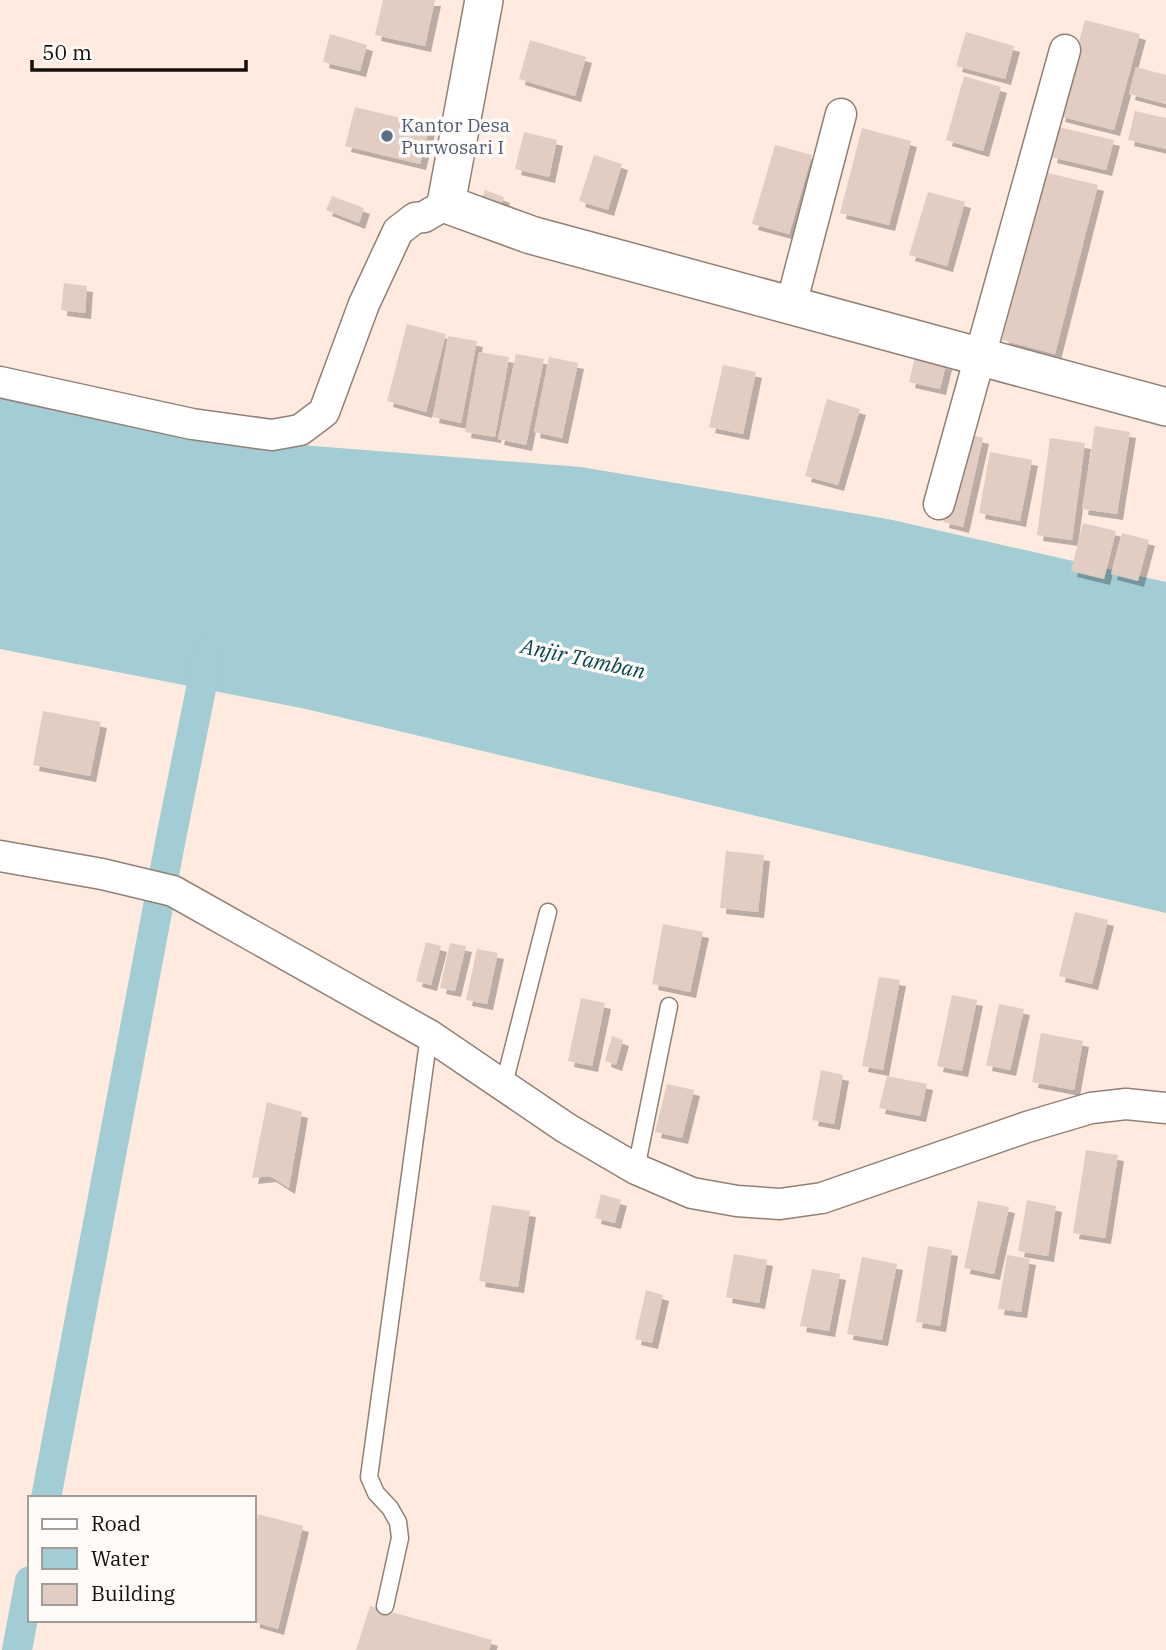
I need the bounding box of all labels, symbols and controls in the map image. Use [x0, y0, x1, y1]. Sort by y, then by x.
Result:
scale bar [32, 28, 245, 72]
text: 50 m [42, 38, 92, 66]
place label: Kantor Desa Purwosari I [401, 113, 510, 159]
marker: Kantor Desa Purwosari I [379, 128, 395, 144]
water label: Anjir Tamban [517, 631, 648, 685]
legend [28, 1496, 256, 1622]
text: Road [91, 1509, 141, 1537]
text: Water [91, 1544, 150, 1572]
text: Building [91, 1579, 176, 1607]

